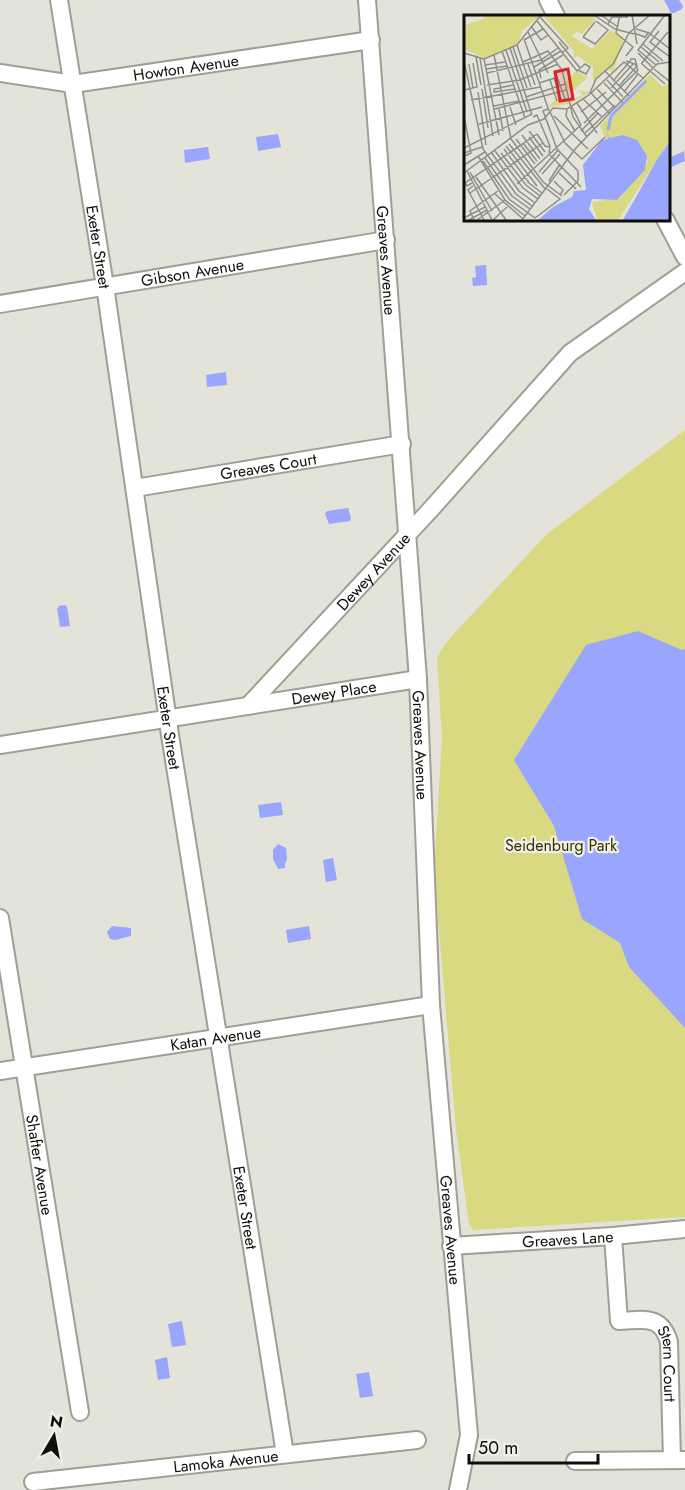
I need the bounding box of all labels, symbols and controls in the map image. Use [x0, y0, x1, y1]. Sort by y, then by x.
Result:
inset map [464, 15, 670, 220]
street label: Howton Avenue [132, 49, 240, 87]
street label: Exeter Street [80, 204, 116, 290]
street label: Greaves Avenue [370, 205, 402, 316]
street label: Gibson Avenue [139, 253, 246, 292]
street label: Greaves Court [218, 447, 318, 486]
street label: Dewey Avenue [331, 527, 416, 616]
street label: Dewey Place [290, 675, 378, 711]
street label: Exeter Street [151, 684, 186, 771]
street label: Greaves Avenue [406, 690, 434, 800]
park label: Seidenburg Park [505, 834, 618, 857]
street label: Katan Avenue [169, 1020, 262, 1057]
street label: Shafter Avenue [20, 1113, 59, 1217]
street label: Exeter Street [227, 1164, 263, 1251]
street label: Greaves Avenue [434, 1174, 467, 1286]
street label: Greaves Lane [521, 1225, 614, 1254]
street label: Stern Court [652, 1321, 682, 1403]
north arrow [24, 1406, 84, 1466]
text: N [48, 1409, 65, 1434]
scale bar [469, 1427, 598, 1465]
text: 50 m [478, 1435, 518, 1461]
street label: Lamoka Avenue [172, 1444, 280, 1479]

